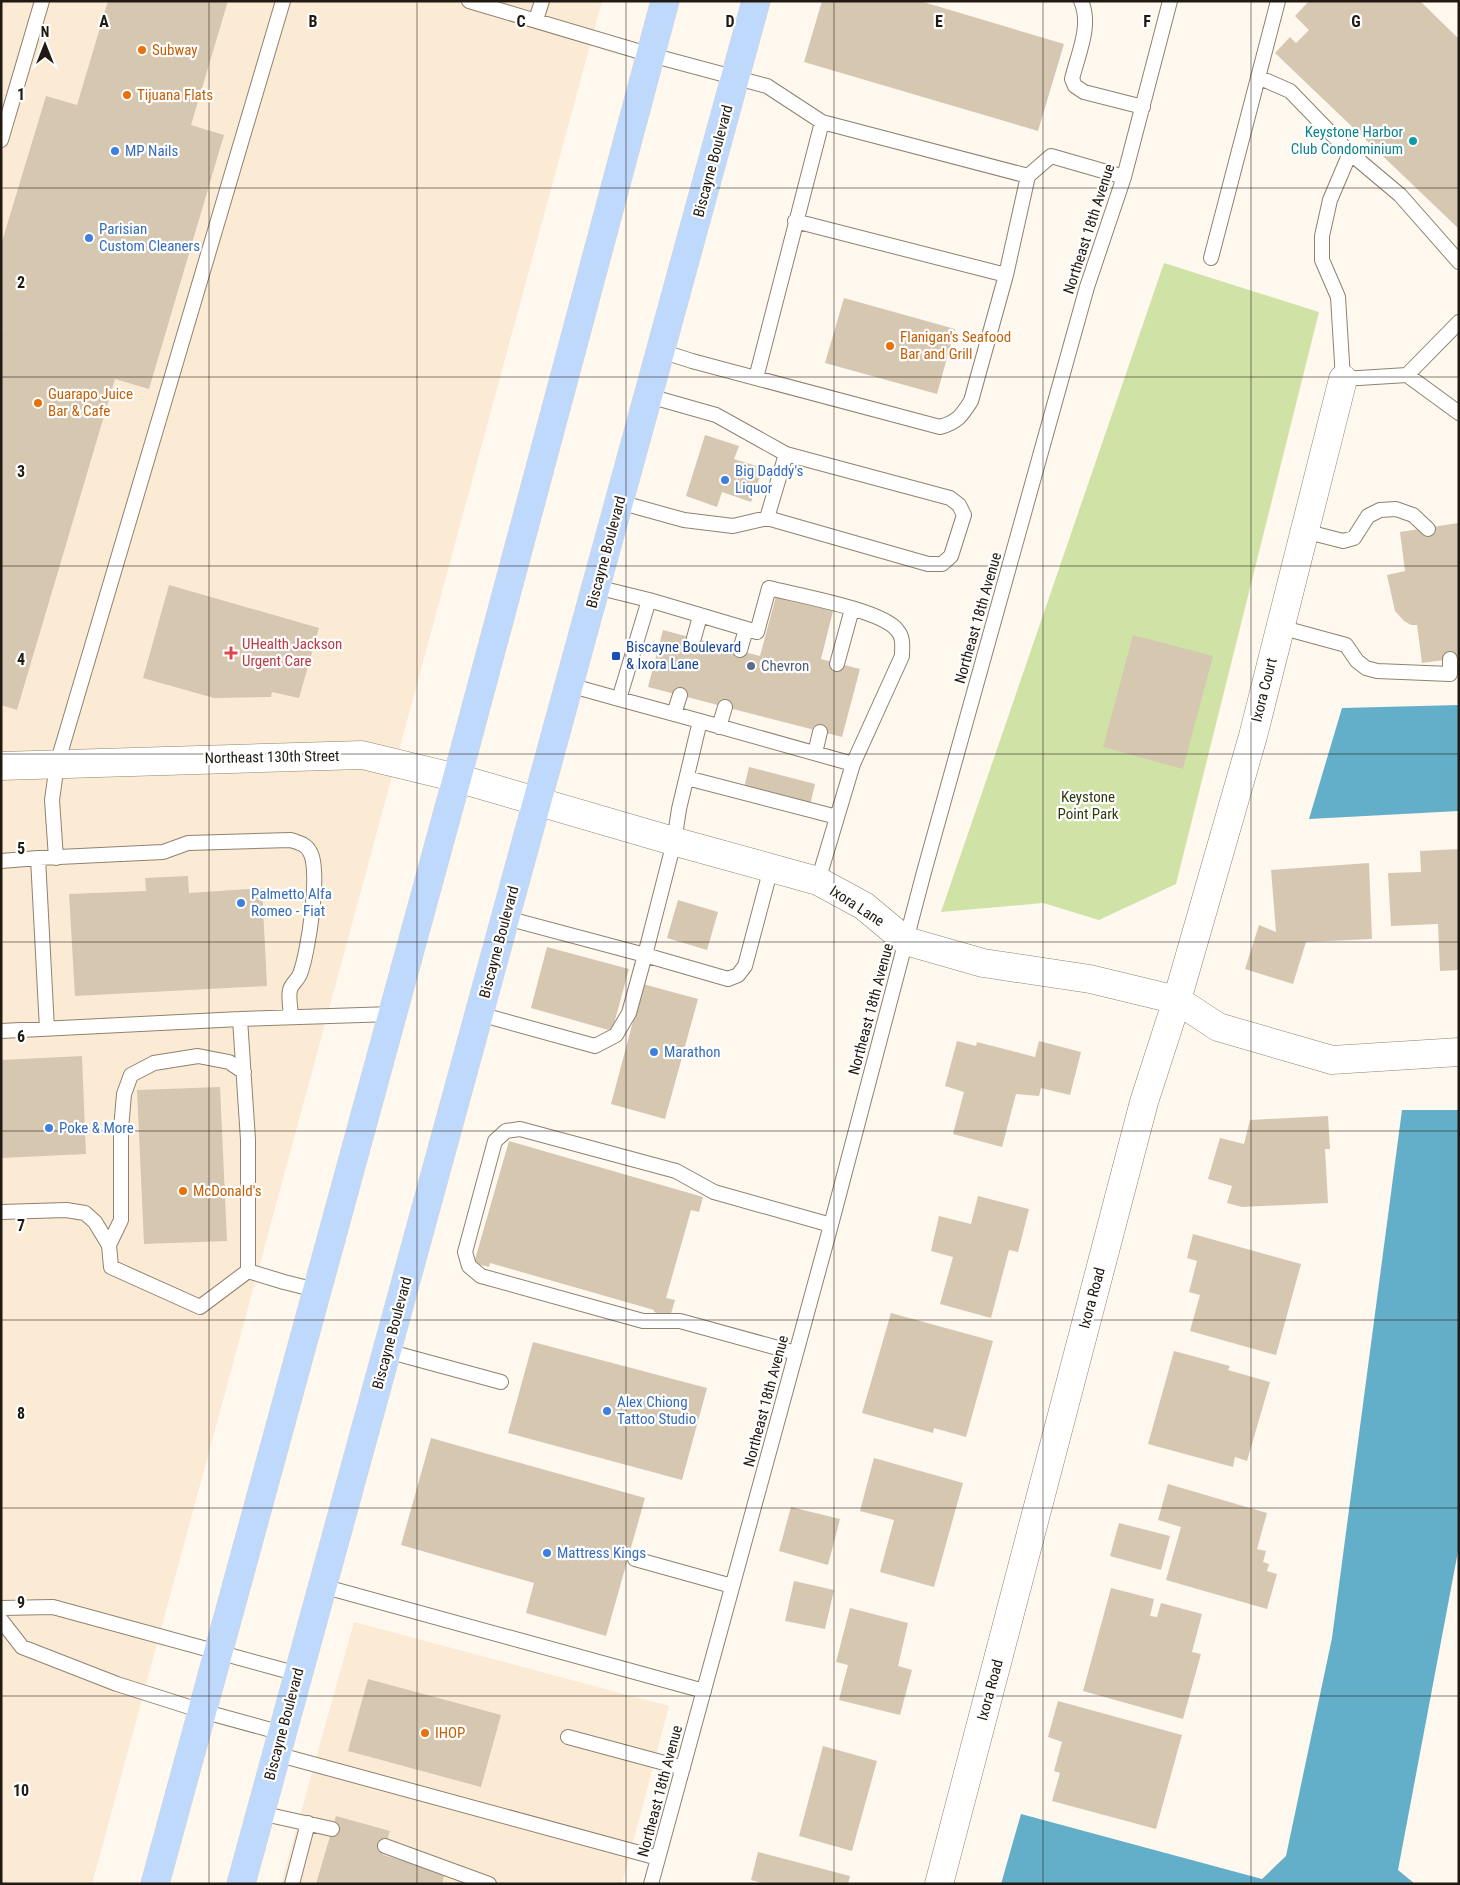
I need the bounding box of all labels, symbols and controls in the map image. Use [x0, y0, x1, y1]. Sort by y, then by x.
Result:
text: A [99, 12, 109, 31]
text: B [309, 12, 318, 31]
text: C [516, 12, 526, 31]
text: D [725, 12, 735, 31]
text: E [935, 12, 943, 31]
text: F [1143, 12, 1151, 31]
text: G [1351, 12, 1361, 31]
north arrow [20, 20, 70, 70]
text: N [41, 24, 49, 40]
place label: Subway [152, 41, 198, 59]
marker: Subway [136, 44, 148, 56]
text: 1 [17, 85, 25, 104]
place label: Tijuana Flats [137, 86, 213, 104]
marker: Tijuana Flats [121, 89, 133, 101]
street label: Biscayne Boulevard [689, 103, 737, 219]
place label: Keystone Harbor Club Condominium [1291, 123, 1403, 158]
marker: Keystone Harbor Club Condominium [1407, 135, 1419, 147]
place label: MP Nails [125, 142, 178, 160]
marker: MP Nails [109, 145, 121, 157]
street label: Northeast 18th Avenue [1060, 162, 1118, 296]
place label: Parisian Custom Cleaners [99, 220, 200, 255]
marker: Parisian Custom Cleaners [83, 232, 95, 244]
text: 2 [17, 273, 25, 292]
place label: Flanigan's Seafood Bar and Grill [900, 328, 1011, 363]
marker: Flanigan's Seafood Bar and Grill [884, 340, 896, 352]
place label: Guarapo Juice Bar & Cafe [48, 385, 133, 420]
marker: Guarapo Juice Bar & Cafe [32, 397, 44, 409]
text: 3 [17, 462, 25, 481]
place label: Big Daddy's Liquor [735, 462, 803, 497]
marker: Big Daddy's Liquor [719, 474, 731, 486]
street label: Biscayne Boulevard [582, 494, 630, 610]
street label: Northeast 18th Avenue [951, 550, 1005, 686]
place label: UHealth Jackson Urgent Care [242, 635, 342, 670]
place label: Biscayne Boulevard & Ixora Lane [626, 638, 741, 673]
marker: UHealth Jackson Urgent Care [224, 646, 238, 660]
text: 4 [17, 650, 25, 669]
marker: Biscayne Boulevard & Ixora Lane [610, 650, 622, 662]
street label: Ixora Court [1247, 656, 1281, 724]
place label: Chevron [761, 657, 809, 675]
marker: Chevron [745, 660, 757, 672]
street label: Northeast 130th Street [204, 747, 340, 767]
park label: Keystone Point Park [1057, 788, 1119, 823]
text: 5 [17, 839, 25, 858]
street label: Ixora Lane [826, 882, 888, 930]
street label: Biscayne Boulevard [475, 884, 523, 1000]
place label: Palmetto Alfa Romeo - Fiat [251, 885, 332, 920]
marker: Palmetto Alfa Romeo - Fiat [235, 897, 247, 909]
street label: Northeast 18th Avenue [845, 941, 897, 1077]
text: 6 [17, 1027, 25, 1046]
place label: Marathon [664, 1043, 720, 1061]
marker: Marathon [648, 1046, 660, 1058]
place label: Poke & More [59, 1119, 134, 1137]
marker: Poke & More [43, 1122, 55, 1134]
place label: McDonald's [193, 1182, 262, 1200]
marker: McDonald's [177, 1185, 189, 1197]
text: 7 [17, 1216, 25, 1235]
street label: Ixora Road [1075, 1265, 1109, 1331]
street label: Biscayne Boulevard [368, 1275, 416, 1391]
street label: Northeast 18th Avenue [740, 1333, 792, 1469]
place label: Alex Chiong Tattoo Studio [617, 1393, 696, 1428]
text: 8 [17, 1404, 25, 1423]
marker: Alex Chiong Tattoo Studio [601, 1405, 613, 1417]
place label: Mattress Kings [557, 1544, 646, 1562]
marker: Mattress Kings [541, 1547, 553, 1559]
text: 9 [17, 1593, 25, 1612]
street label: Ixora Road [973, 1657, 1007, 1723]
street label: Biscayne Boulevard [260, 1666, 308, 1782]
street label: Northeast 18th Avenue [634, 1723, 686, 1859]
place label: IHOP [435, 1724, 465, 1742]
marker: IHOP [419, 1727, 431, 1739]
text: 10 [13, 1781, 29, 1800]

